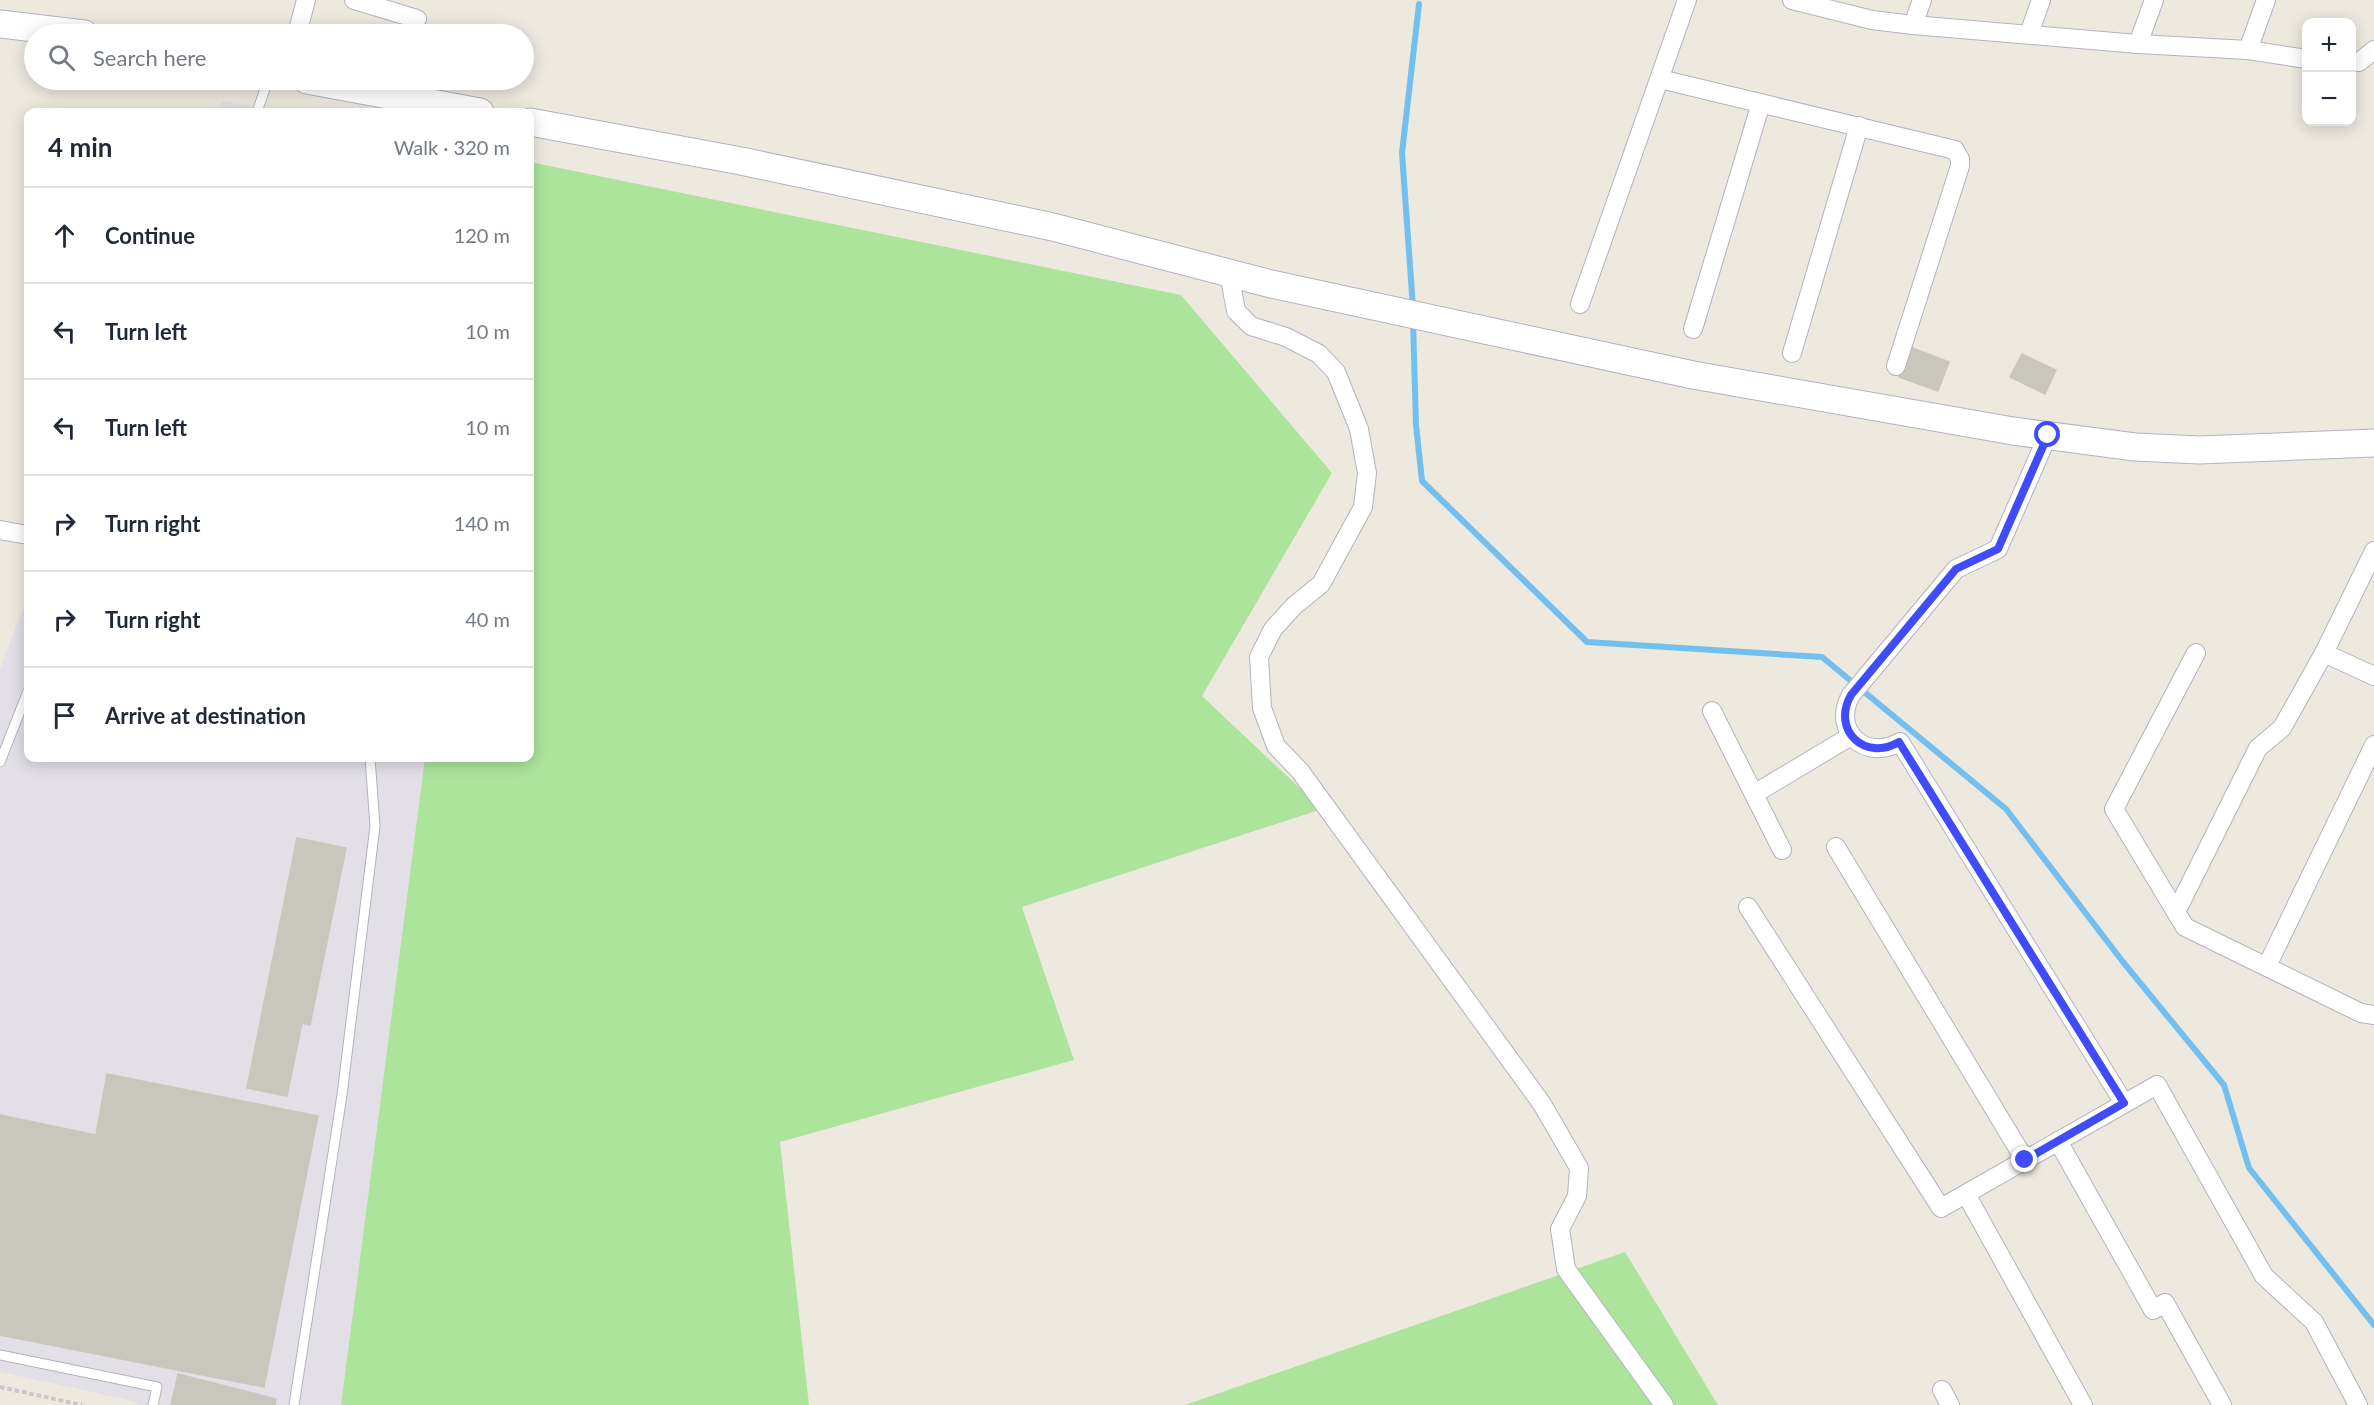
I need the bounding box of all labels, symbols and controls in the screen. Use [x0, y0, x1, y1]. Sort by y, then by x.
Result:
map controls [2302, 18, 2356, 126]
button: + [2302, 18, 2356, 72]
search box [24, 24, 534, 90]
icon: search [45, 41, 78, 74]
text: Search here [93, 44, 206, 71]
button: − [2302, 72, 2356, 126]
text: 4 min [48, 131, 112, 163]
text: Walk · 320 m [394, 135, 510, 159]
icon: ahead [48, 219, 81, 252]
text: Continue [105, 222, 195, 249]
text: 120 m [454, 223, 510, 247]
icon: left [48, 315, 81, 348]
text: Turn left [105, 318, 187, 345]
text: 10 m [465, 319, 510, 343]
icon: left [48, 411, 81, 444]
text: Turn left [105, 414, 187, 441]
text: 10 m [465, 415, 510, 439]
route start [2034, 421, 2060, 447]
icon: right [48, 507, 81, 540]
text: Turn right [105, 510, 200, 537]
text: 140 m [454, 511, 510, 535]
icon: right [48, 603, 81, 636]
text: Turn right [105, 606, 200, 633]
text: 40 m [465, 607, 510, 631]
icon: arrive [48, 699, 81, 732]
text: Arrive at destination [105, 702, 306, 729]
route end [2011, 1146, 2037, 1172]

